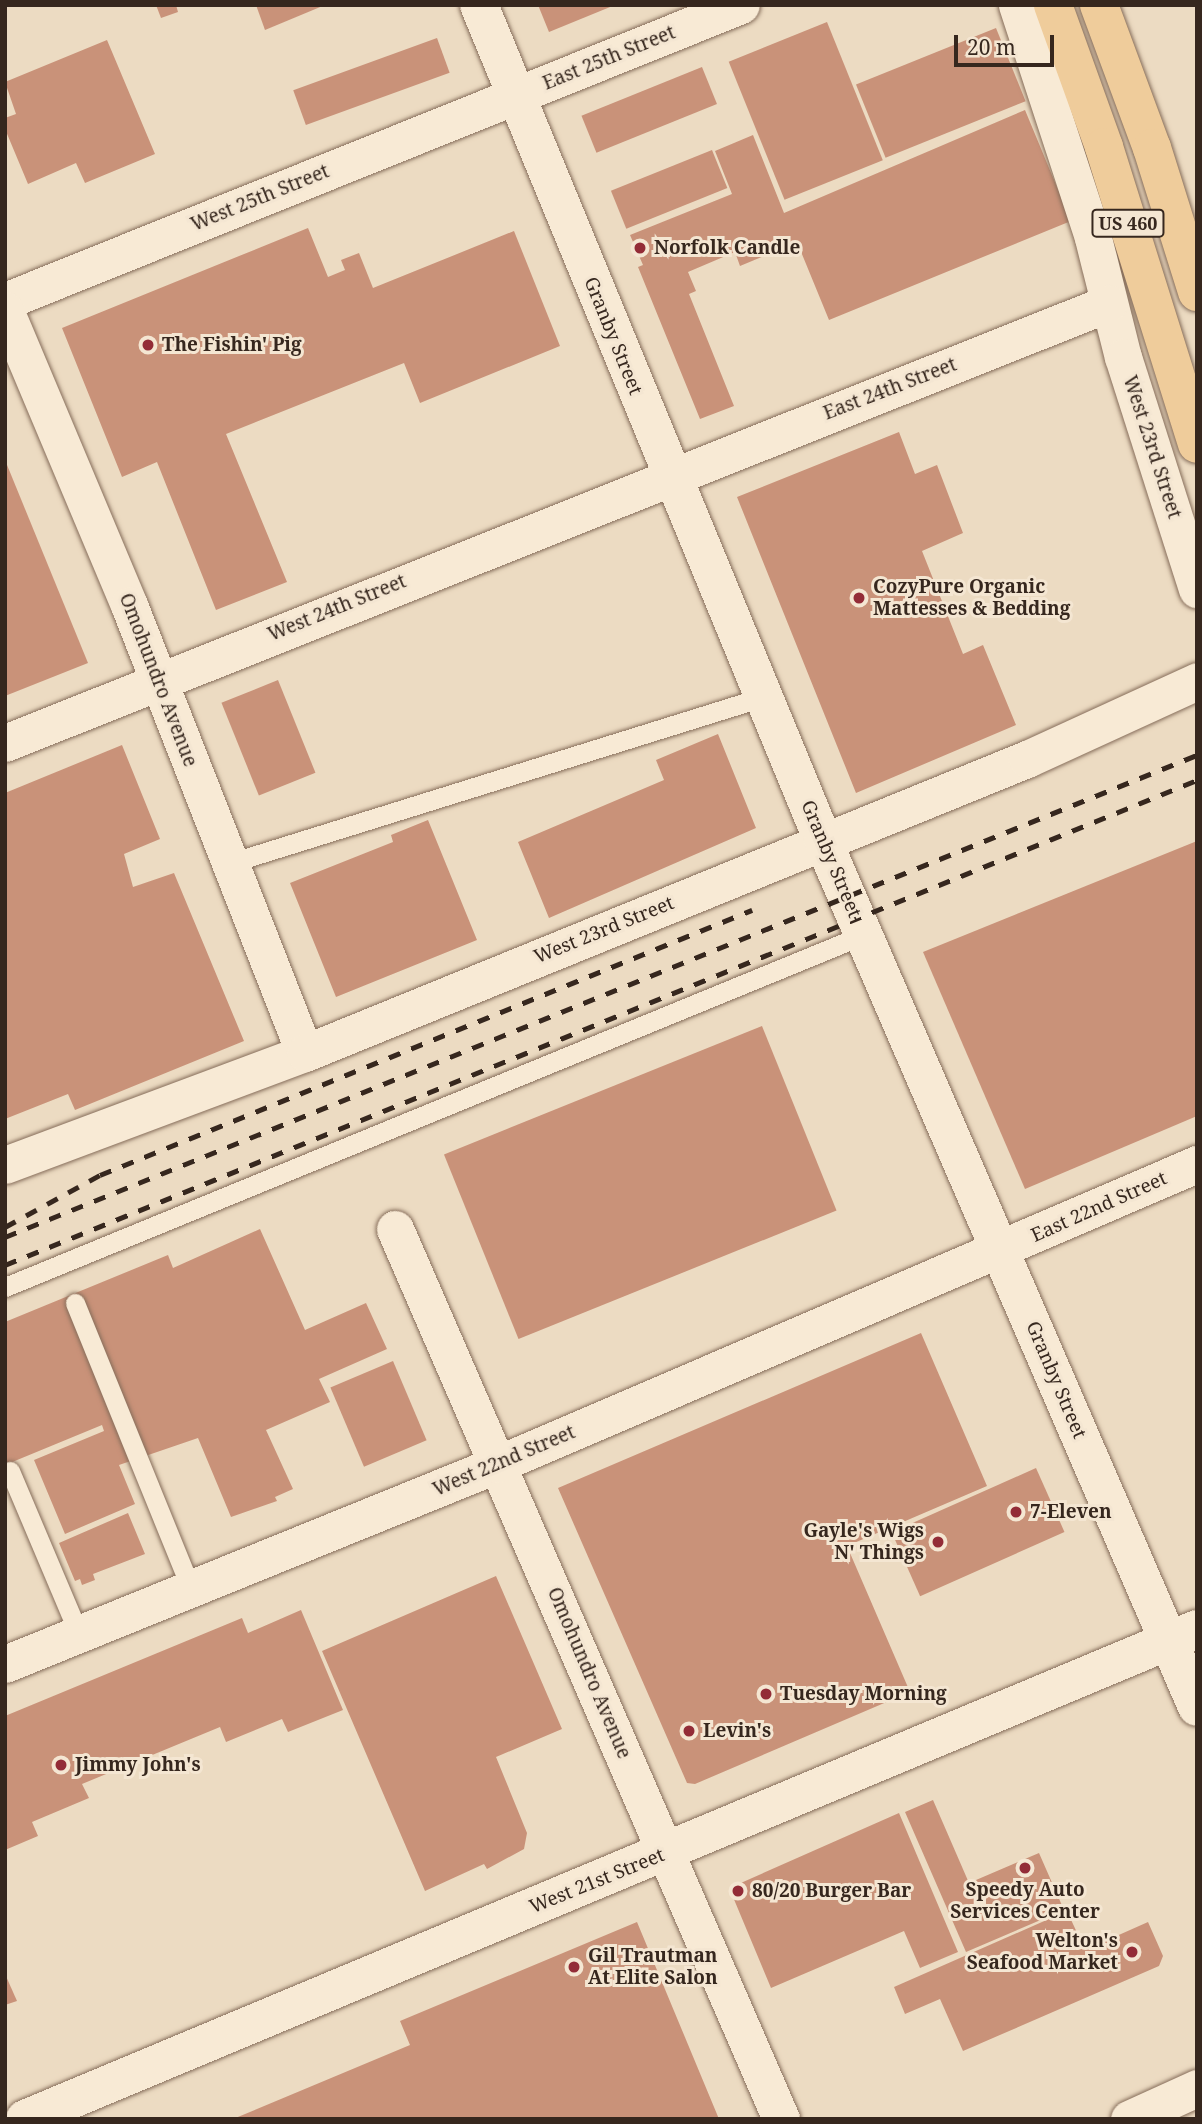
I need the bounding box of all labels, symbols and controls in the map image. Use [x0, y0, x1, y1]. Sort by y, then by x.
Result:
street label: East 25th Street [540, 21, 678, 95]
scale bar [957, 21, 1057, 65]
text: 20 m [967, 33, 1016, 61]
street label: West 25th Street [188, 160, 332, 236]
road number: US 460 [1091, 208, 1165, 238]
place label: Norfolk Candle [654, 237, 800, 259]
marker: Norfolk Candle [632, 240, 648, 256]
street label: Granby Street [579, 274, 647, 398]
place label: The Fishin' Pig [162, 334, 302, 356]
marker: The Fishin' Pig [140, 337, 156, 353]
street label: East 24th Street [820, 353, 960, 425]
street label: West 23rd Street [1118, 373, 1186, 521]
street label: West 24th Street [265, 570, 409, 646]
place label: CozyPure Organic Mattesses & Bedding [873, 576, 1070, 620]
street label: Omohundro Avenue [114, 590, 202, 770]
marker: CozyPure Organic Mattesses & Bedding [851, 590, 867, 606]
street label: Granby Street [796, 797, 866, 921]
street label: West 23rd Street [531, 892, 677, 968]
street label: East 22nd Street [1028, 1167, 1170, 1247]
street label: Granby Street [1021, 1318, 1091, 1442]
street label: West 22nd Street [429, 1421, 579, 1501]
place label: 7-Eleven [1030, 1501, 1112, 1523]
marker: 7-Eleven [1008, 1504, 1024, 1520]
place label: Gayle's Wigs N' Things [803, 1520, 924, 1564]
marker: Gayle's Wigs N' Things [930, 1534, 946, 1550]
street label: Omohundro Avenue [543, 1584, 635, 1762]
place label: Tuesday Morning [780, 1683, 947, 1705]
marker: Tuesday Morning [758, 1686, 774, 1702]
place label: Levin's [703, 1720, 771, 1742]
marker: Levin's [681, 1723, 697, 1739]
place label: Jimmy John's [75, 1754, 201, 1776]
marker: Jimmy John's [53, 1757, 69, 1773]
street label: West 21st Street [526, 1844, 668, 1918]
marker: Speedy Auto Services Center [1017, 1860, 1033, 1876]
place label: Speedy Auto Services Center [950, 1879, 1100, 1923]
place label: 80/20 Burger Bar [752, 1880, 911, 1902]
marker: 80/20 Burger Bar [730, 1883, 746, 1899]
place label: Welton's Seafood Market [967, 1930, 1118, 1974]
marker: Welton's Seafood Market [1124, 1944, 1140, 1960]
place label: Gil Trautman At Elite Salon [588, 1945, 718, 1989]
marker: Gil Trautman At Elite Salon [566, 1959, 582, 1975]

